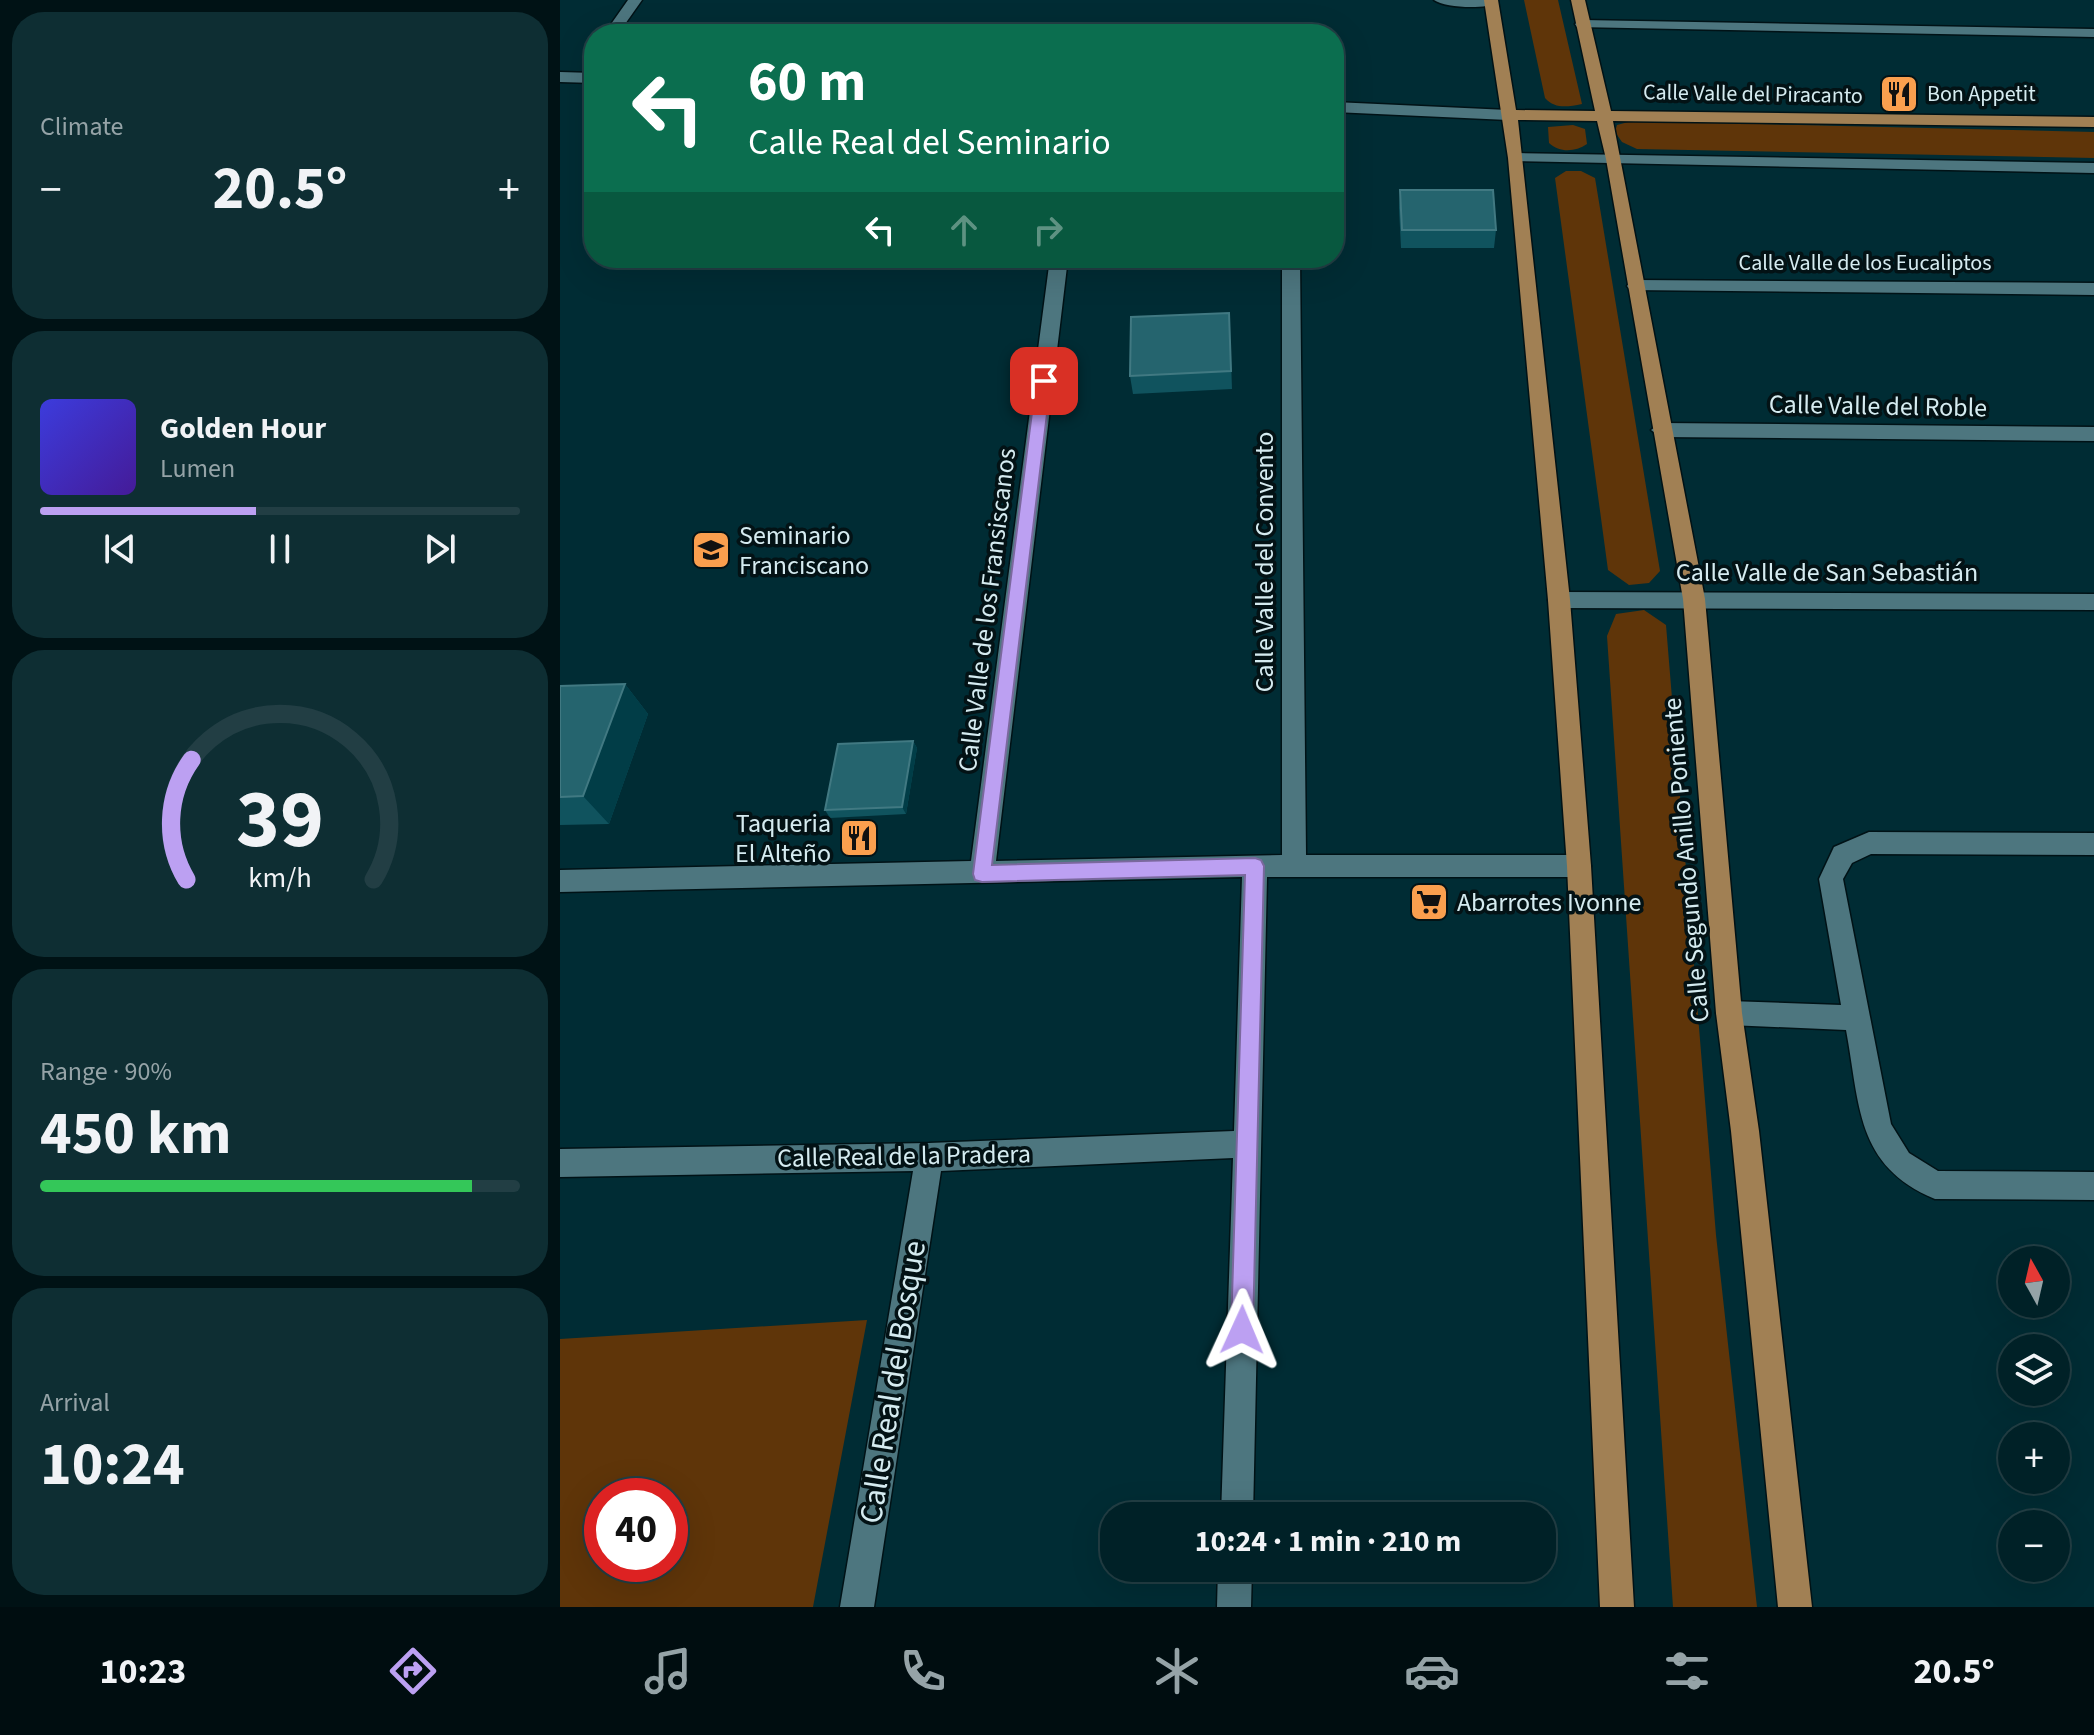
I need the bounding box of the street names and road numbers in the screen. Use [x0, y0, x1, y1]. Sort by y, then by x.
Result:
street label: Calle Valle del Piracanto [1643, 76, 1863, 112]
street label: Calle Valle de los Eucaliptos [1739, 247, 1991, 279]
street label: Calle Valle del Roble [1769, 386, 1987, 426]
street label: Calle Valle del Convento [1246, 432, 1283, 692]
street label: Calle Valle de los Fransiscanos [949, 446, 1025, 774]
street label: Calle Valle de San Sebastián [1676, 554, 1978, 591]
street label: Calle Segundo Anillo Poniente [1653, 696, 1719, 1024]
street label: Calle Real de la Pradera [777, 1135, 1031, 1177]
street label: Calle Real del Bosque [848, 1237, 938, 1527]

